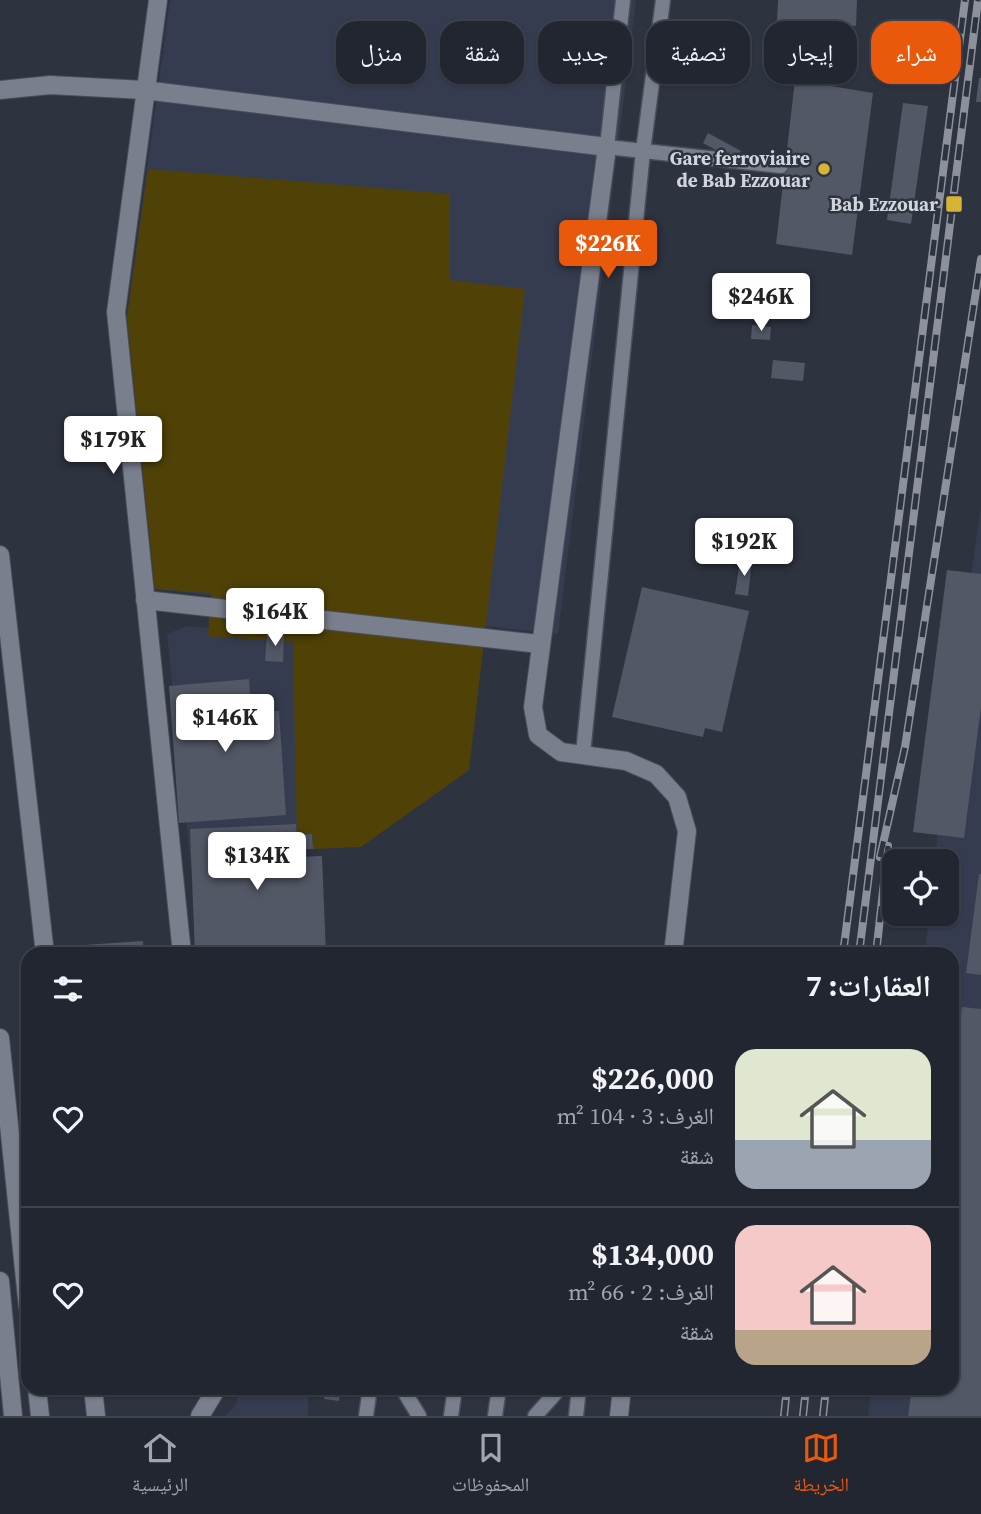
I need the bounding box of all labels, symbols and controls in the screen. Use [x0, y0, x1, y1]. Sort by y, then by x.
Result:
chip: منزل [336, 21, 426, 84]
chip: شقة [440, 21, 524, 84]
chip: جديد [538, 21, 632, 84]
chip: تصفية [646, 21, 750, 84]
chip: إيجار [764, 21, 857, 84]
chip: شراء [871, 21, 961, 84]
place label: Gare ferroviaire de Bab Ezzouar [670, 145, 810, 193]
marker: Gare ferroviaire de Bab Ezzouar [816, 161, 832, 177]
place label: Bab Ezzouar [830, 191, 938, 217]
marker: Bab Ezzouar [944, 194, 964, 214]
pin: $226K [559, 220, 657, 280]
text: $226K [575, 227, 641, 259]
pin: $246K [712, 274, 810, 333]
text: $246K [728, 280, 794, 312]
pin: $179K [64, 416, 162, 476]
text: $179K [80, 423, 146, 455]
pin: $192K [695, 518, 793, 578]
text: $192K [711, 525, 777, 557]
pin: $164K [226, 588, 324, 648]
text: $164K [242, 595, 308, 627]
pin: $146K [176, 694, 274, 754]
text: $146K [192, 701, 258, 733]
pin: $134K [208, 832, 306, 892]
text: $134K [224, 839, 290, 871]
map controls [882, 849, 959, 926]
button: locate [882, 849, 959, 926]
text: العقارات: 7 [806, 965, 931, 1006]
icon: filters [49, 970, 87, 1008]
text: $226,000 [591, 1058, 714, 1099]
icon: home [791, 1077, 875, 1161]
icon: heart [49, 1100, 87, 1138]
text: الغرف: 3 · 104 m² [556, 1100, 714, 1132]
text: شقة [680, 1140, 714, 1172]
text: $134,000 [591, 1234, 714, 1275]
icon: home [791, 1253, 875, 1337]
icon: heart [49, 1276, 87, 1314]
text: الغرف: 2 · 66 m² [568, 1276, 714, 1308]
text: شقة [680, 1316, 714, 1348]
tab: الرئيسية [132, 1429, 188, 1503]
tab: المحفوظات [452, 1429, 529, 1503]
tab: الخريطة [793, 1429, 849, 1503]

